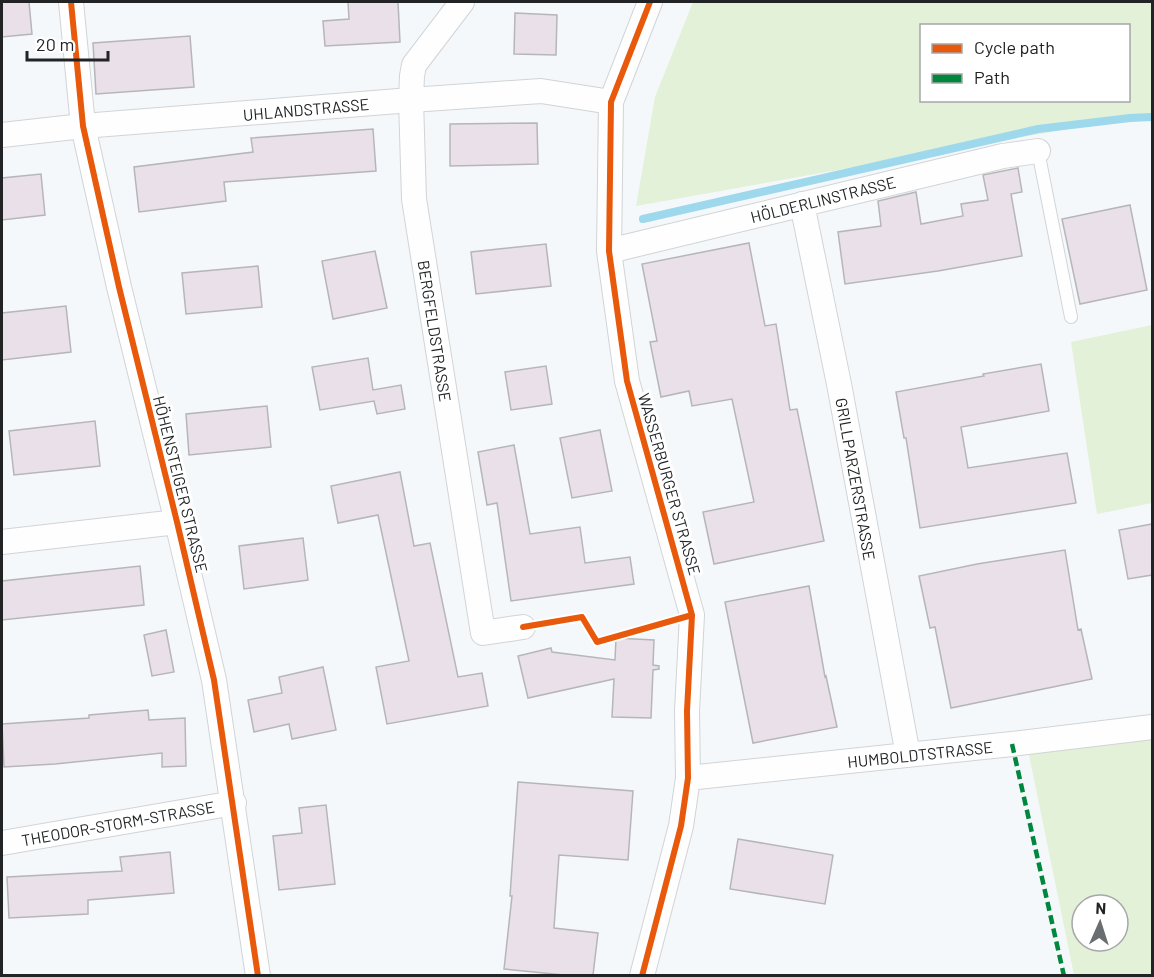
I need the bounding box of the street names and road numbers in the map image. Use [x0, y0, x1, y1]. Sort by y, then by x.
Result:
street label: UHLANDSTRASSE [242, 94, 370, 124]
street label: HÖLDERLINSTRASSE [748, 172, 898, 226]
street label: BERGFELDSTRASSE [414, 259, 456, 403]
street label: WASSERBURGER STRASSE [635, 391, 705, 577]
street label: HÖHENSTEIGER STRASSE [150, 394, 212, 574]
street label: GRILLPARZERSTRASSE [832, 396, 880, 562]
street label: HUMBOLDTSTRASSE [846, 737, 994, 771]
street label: THEODOR-STORM-STRASSE [20, 797, 216, 849]

